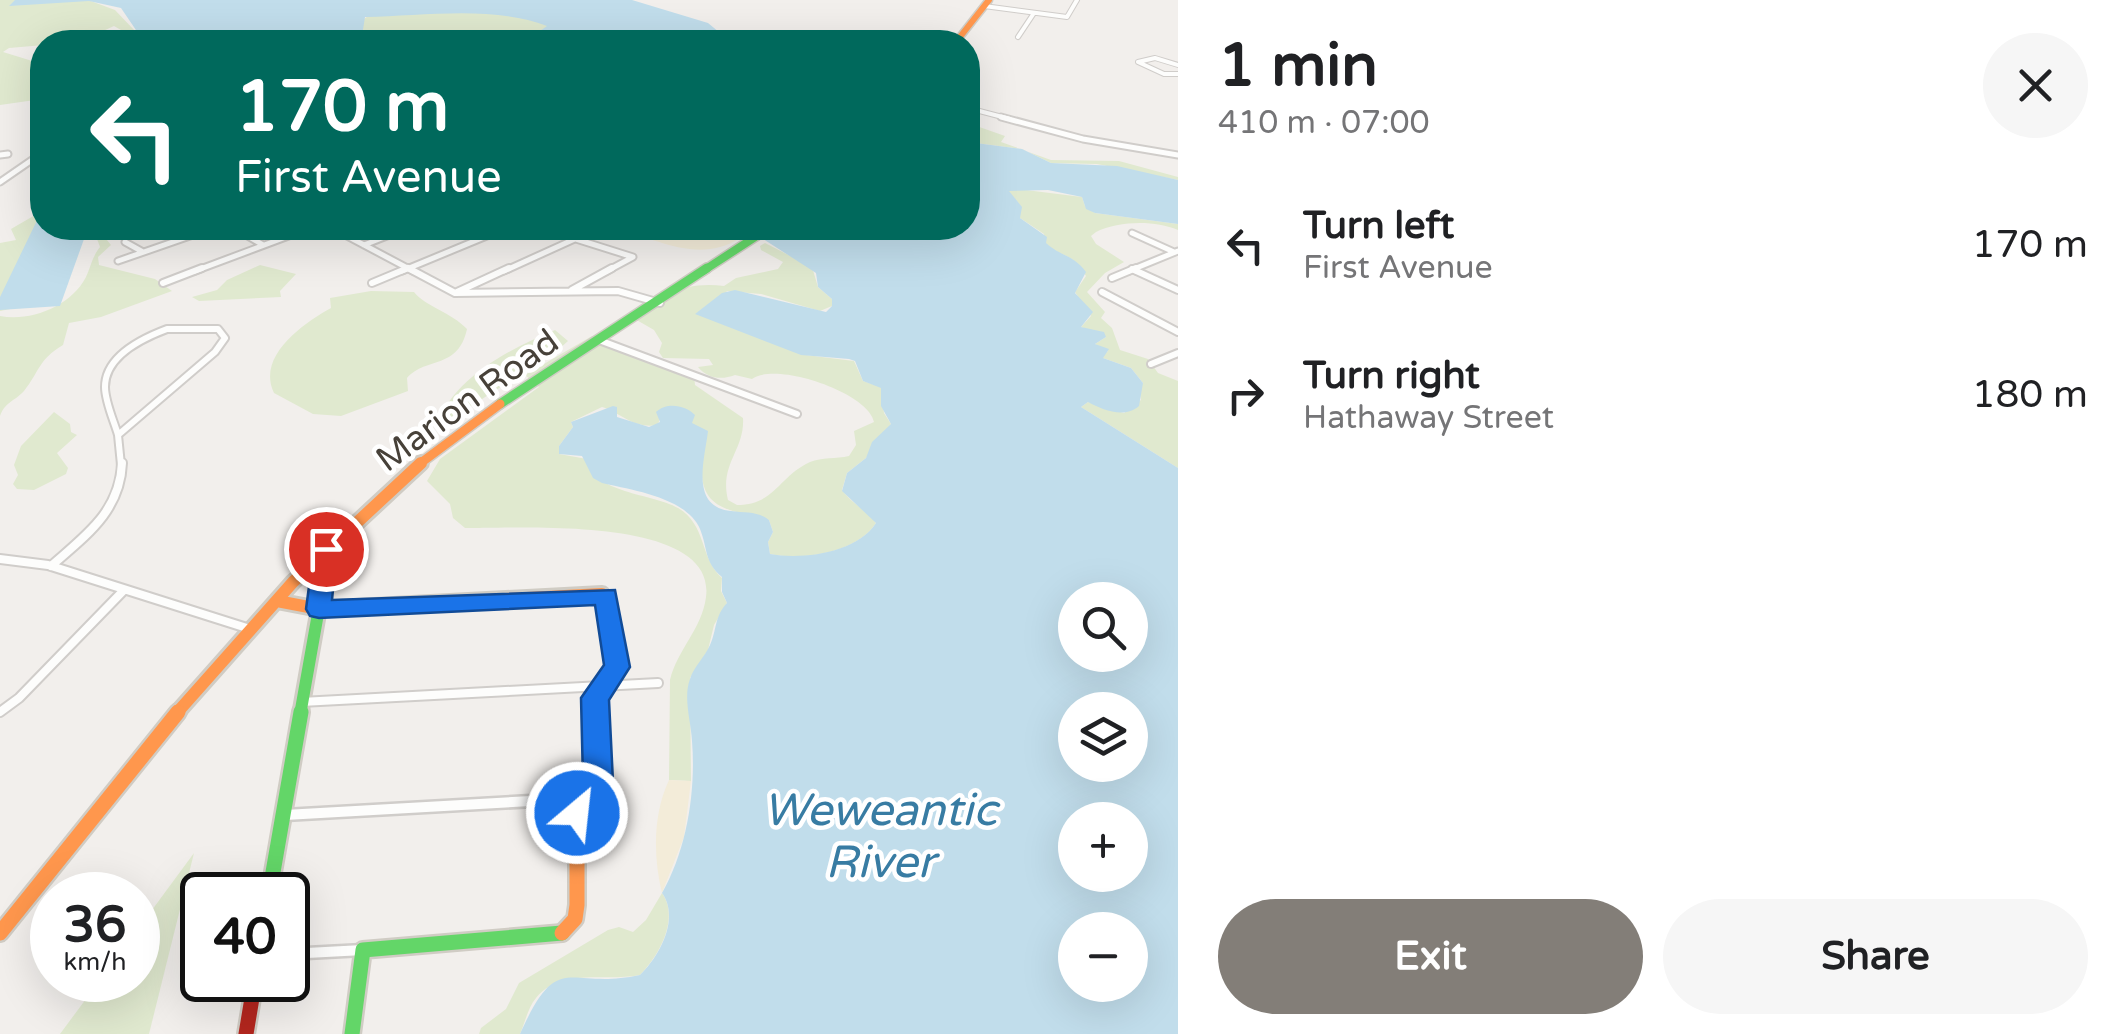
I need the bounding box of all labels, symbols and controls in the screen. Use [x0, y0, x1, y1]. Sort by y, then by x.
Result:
text: 1 min [1218, 30, 1378, 102]
button: close [1983, 33, 2088, 138]
text: 170 m [235, 66, 449, 150]
icon: left [70, 70, 200, 200]
text: 410 m · 07:00 [1218, 104, 1430, 142]
text: First Avenue [235, 151, 502, 205]
text: Turn left [1303, 203, 1454, 249]
icon: left [1218, 218, 1273, 273]
text: 170 m [1972, 222, 2088, 268]
text: First Avenue [1303, 249, 1493, 287]
street label: Marion Road [368, 321, 567, 481]
text: Turn right [1303, 353, 1480, 399]
icon: right [1218, 368, 1273, 423]
text: 180 m [1972, 372, 2088, 418]
text: Hathaway Street [1303, 399, 1554, 437]
pin [284, 507, 369, 592]
icon: arrive [299, 522, 354, 577]
map controls [1058, 582, 1148, 1002]
button: search [1058, 582, 1148, 672]
button: layers [1058, 692, 1148, 782]
position arrow [525, 761, 629, 865]
water label: Weweantic River [763, 784, 1001, 890]
button: + [1058, 802, 1148, 892]
speed limit sign: 40 [180, 872, 310, 1002]
text: 36 [64, 895, 126, 955]
button: Exit [1218, 899, 1643, 1014]
button: Share [1663, 899, 2088, 1014]
button: − [1058, 912, 1148, 1002]
text: km/h [64, 947, 126, 977]

